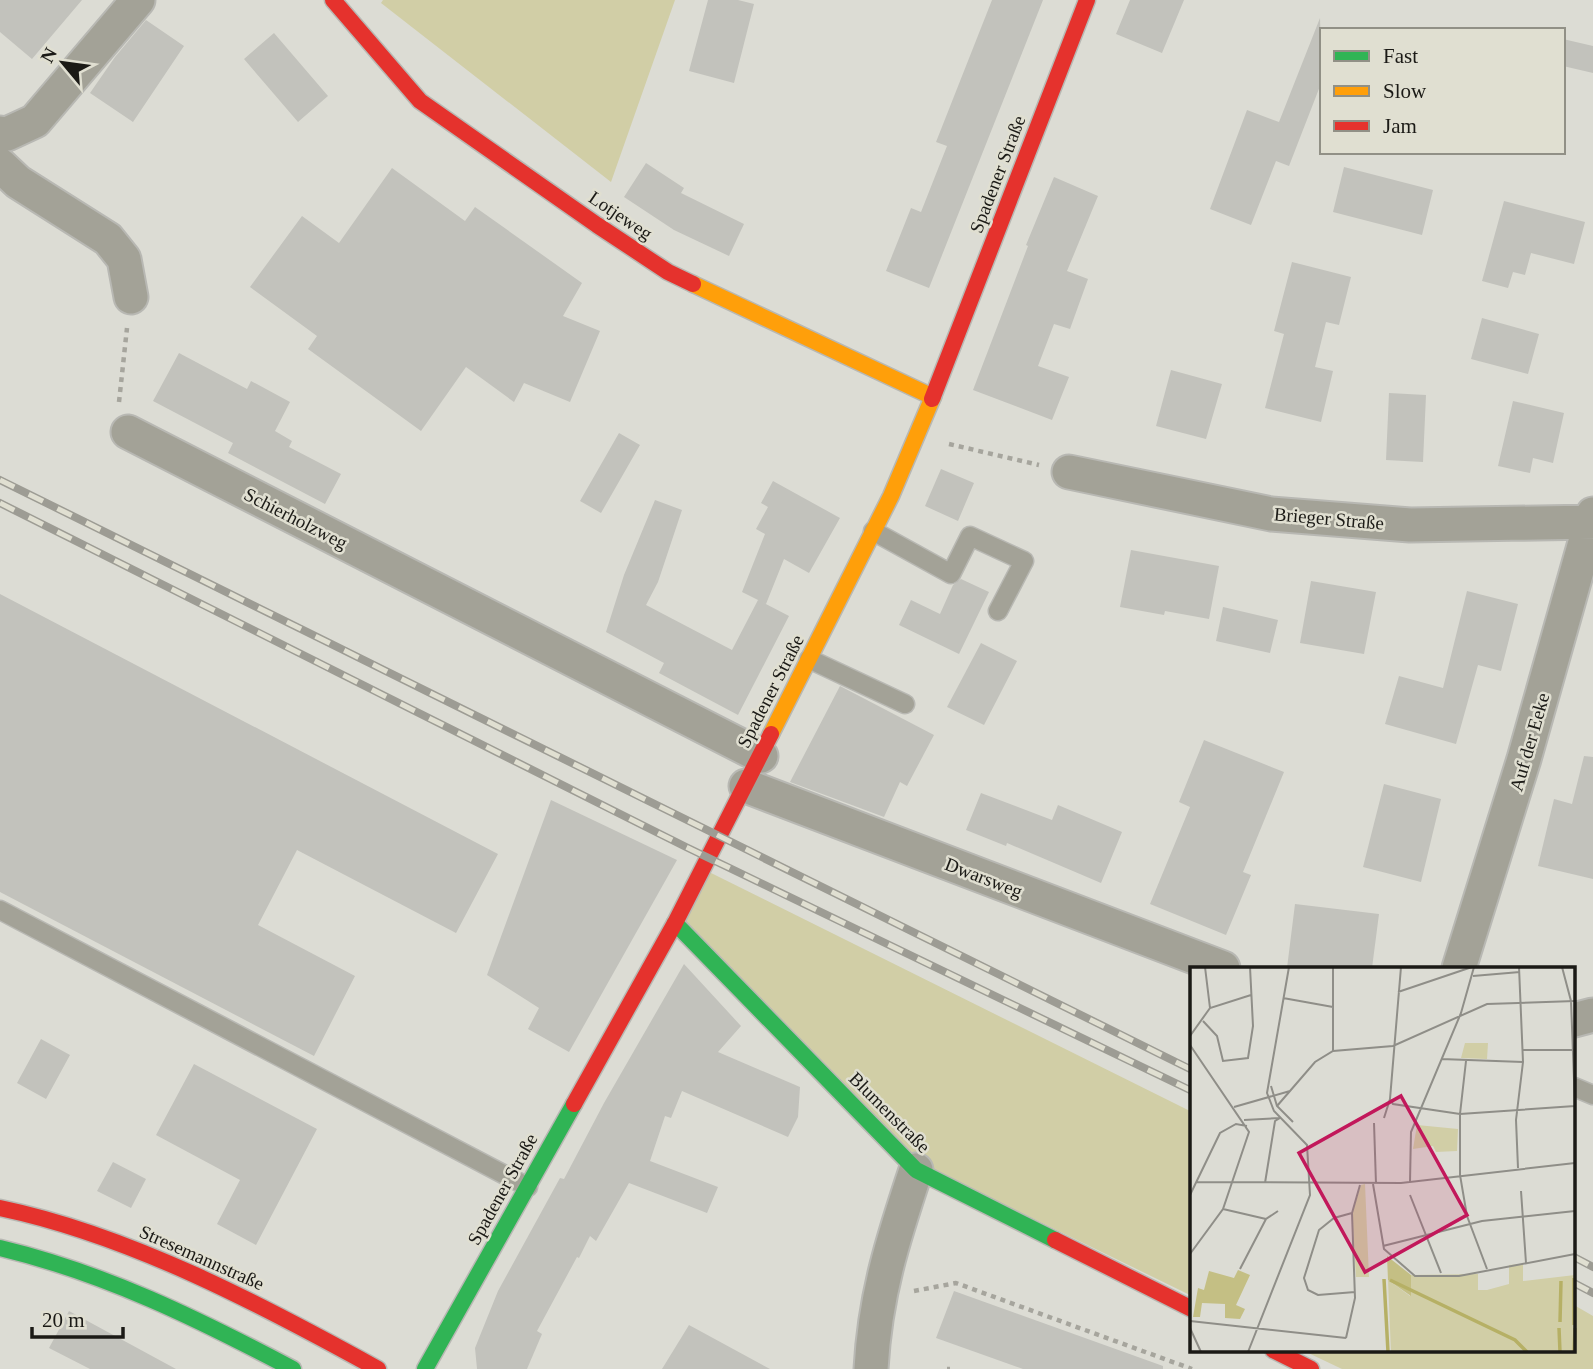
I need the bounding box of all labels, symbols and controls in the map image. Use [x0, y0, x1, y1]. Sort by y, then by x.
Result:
north arrow [28, 28, 98, 98]
legend [1320, 28, 1565, 154]
text: N [36, 44, 61, 66]
text: Fast [1383, 44, 1418, 68]
text: Slow [1383, 79, 1427, 103]
street label: Spadener Straße [965, 113, 1029, 236]
text: Jam [1383, 114, 1417, 138]
street label: Lotjeweg [585, 187, 657, 244]
street label: Schierholzweg [241, 483, 351, 554]
street label: Brieger Straße [1273, 503, 1385, 534]
street label: Spadener Straße [733, 631, 808, 751]
street label: Auf der Eeke [1505, 691, 1554, 794]
street label: Dwarsweg [942, 853, 1026, 902]
inset map [1190, 967, 1576, 1352]
street label: Blumenstraße [845, 1068, 934, 1157]
street label: Spadener Straße [463, 1130, 542, 1249]
street label: Stresemannstraße [136, 1221, 267, 1294]
scale bar [32, 1296, 122, 1340]
text: 20 m [42, 1308, 85, 1332]

